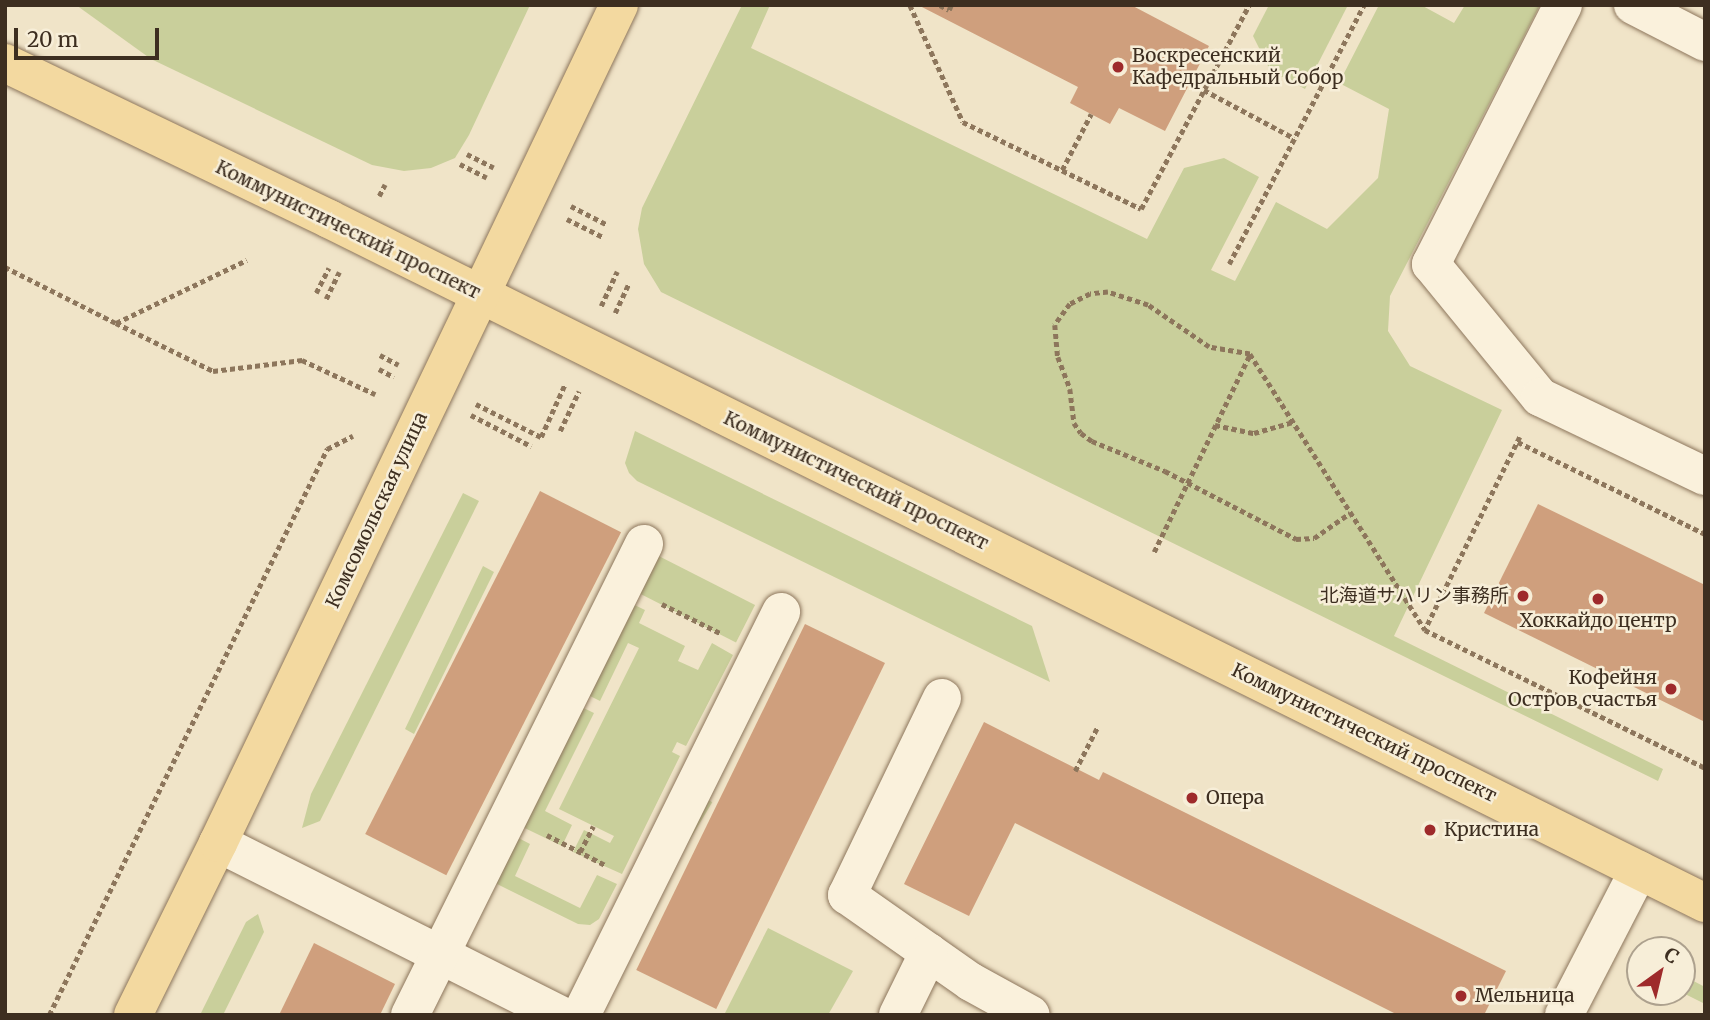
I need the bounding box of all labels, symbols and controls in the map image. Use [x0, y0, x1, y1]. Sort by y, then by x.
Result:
scale bar [18, 14, 163, 58]
text: 20 m [27, 26, 78, 53]
place label: Воскресенский Кафедральный Собор [1132, 45, 1343, 89]
marker: Воскресенский Кафедральный Собор [1110, 59, 1126, 75]
street label: Коммунистический проспект [212, 156, 484, 304]
street label: Коммунистический проспект [720, 407, 992, 555]
street label: Комсомольская улица [322, 408, 432, 612]
place label: 北海道サハリン事務所 [1319, 585, 1509, 607]
marker: 北海道サハリン事務所 [1515, 588, 1531, 604]
marker: Хоккайдо центр [1590, 591, 1606, 607]
place label: Хоккайдо центр [1519, 610, 1677, 632]
street label: Коммунистический проспект [1228, 659, 1500, 807]
place label: Кофейня Остров счастья [1508, 667, 1657, 711]
marker: Кофейня Остров счастья [1663, 681, 1679, 697]
place label: Опера [1206, 787, 1264, 809]
marker: Опера [1184, 790, 1200, 806]
place label: Кристина [1444, 819, 1539, 841]
marker: Кристина [1422, 822, 1438, 838]
north arrow [1626, 936, 1696, 1006]
text: С [1660, 942, 1684, 969]
place label: Мельница [1475, 985, 1574, 1007]
marker: Мельница [1453, 988, 1469, 1004]

